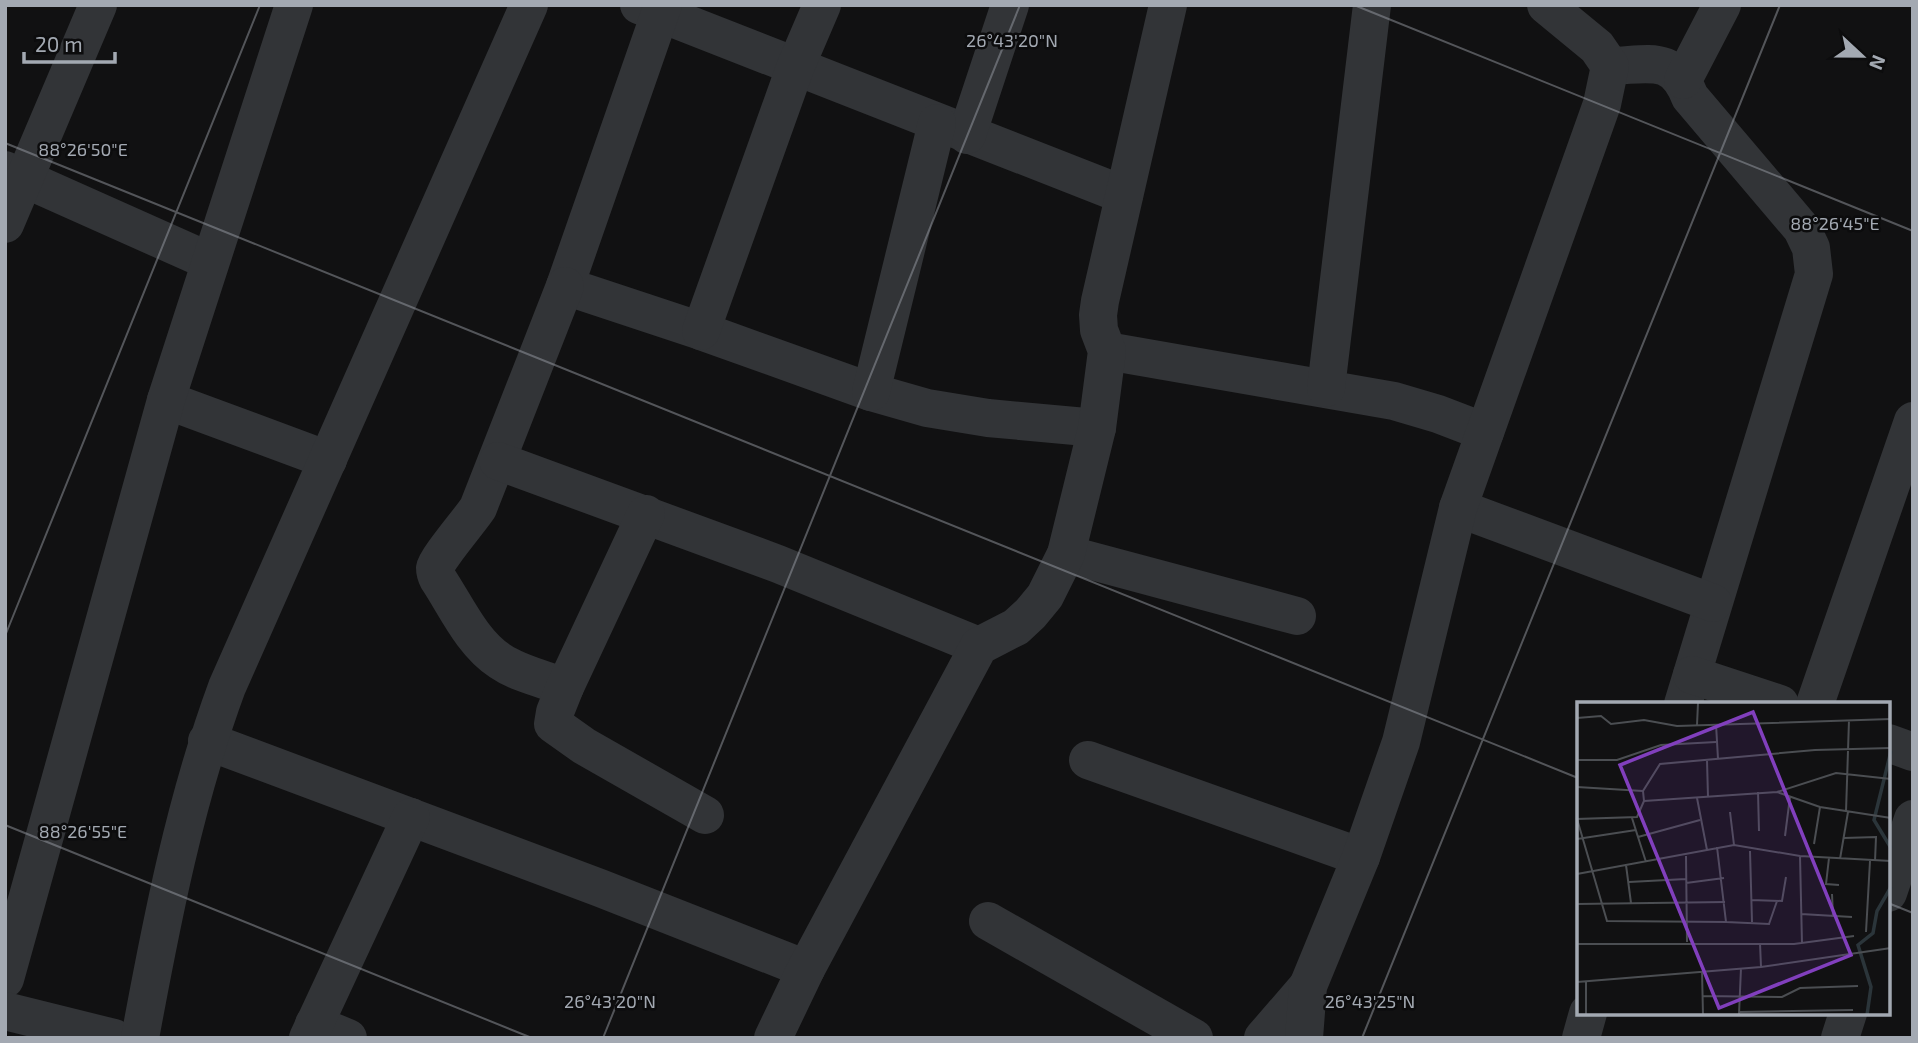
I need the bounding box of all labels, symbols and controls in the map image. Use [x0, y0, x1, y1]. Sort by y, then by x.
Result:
scale bar [24, 21, 116, 65]
north arrow [1827, 21, 1897, 91]
text: 26°43'20"N [966, 29, 1058, 51]
text: 20 m [35, 31, 83, 56]
text: N [1865, 52, 1891, 73]
text: 88°26'50"E [38, 138, 128, 160]
text: 88°26'45"E [1790, 212, 1880, 234]
inset map [1577, 702, 1890, 1015]
text: 88°26'55"E [39, 820, 127, 842]
text: 26°43'20"N [564, 990, 656, 1012]
text: 26°43'25"N [1325, 990, 1415, 1012]

